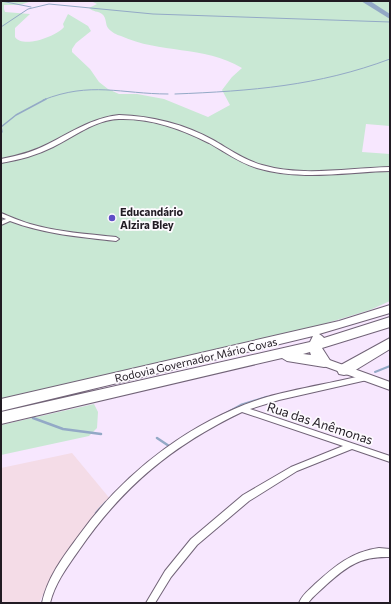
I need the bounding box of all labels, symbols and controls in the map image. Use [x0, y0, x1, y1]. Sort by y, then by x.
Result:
place label: Educandário Alzira Bley [120, 205, 184, 231]
marker: Educandário Alzira Bley [107, 213, 117, 223]
street label: Rodovia Governador Mário Covas [113, 334, 278, 385]
street label: Rua das Anêmonas [265, 398, 375, 448]

